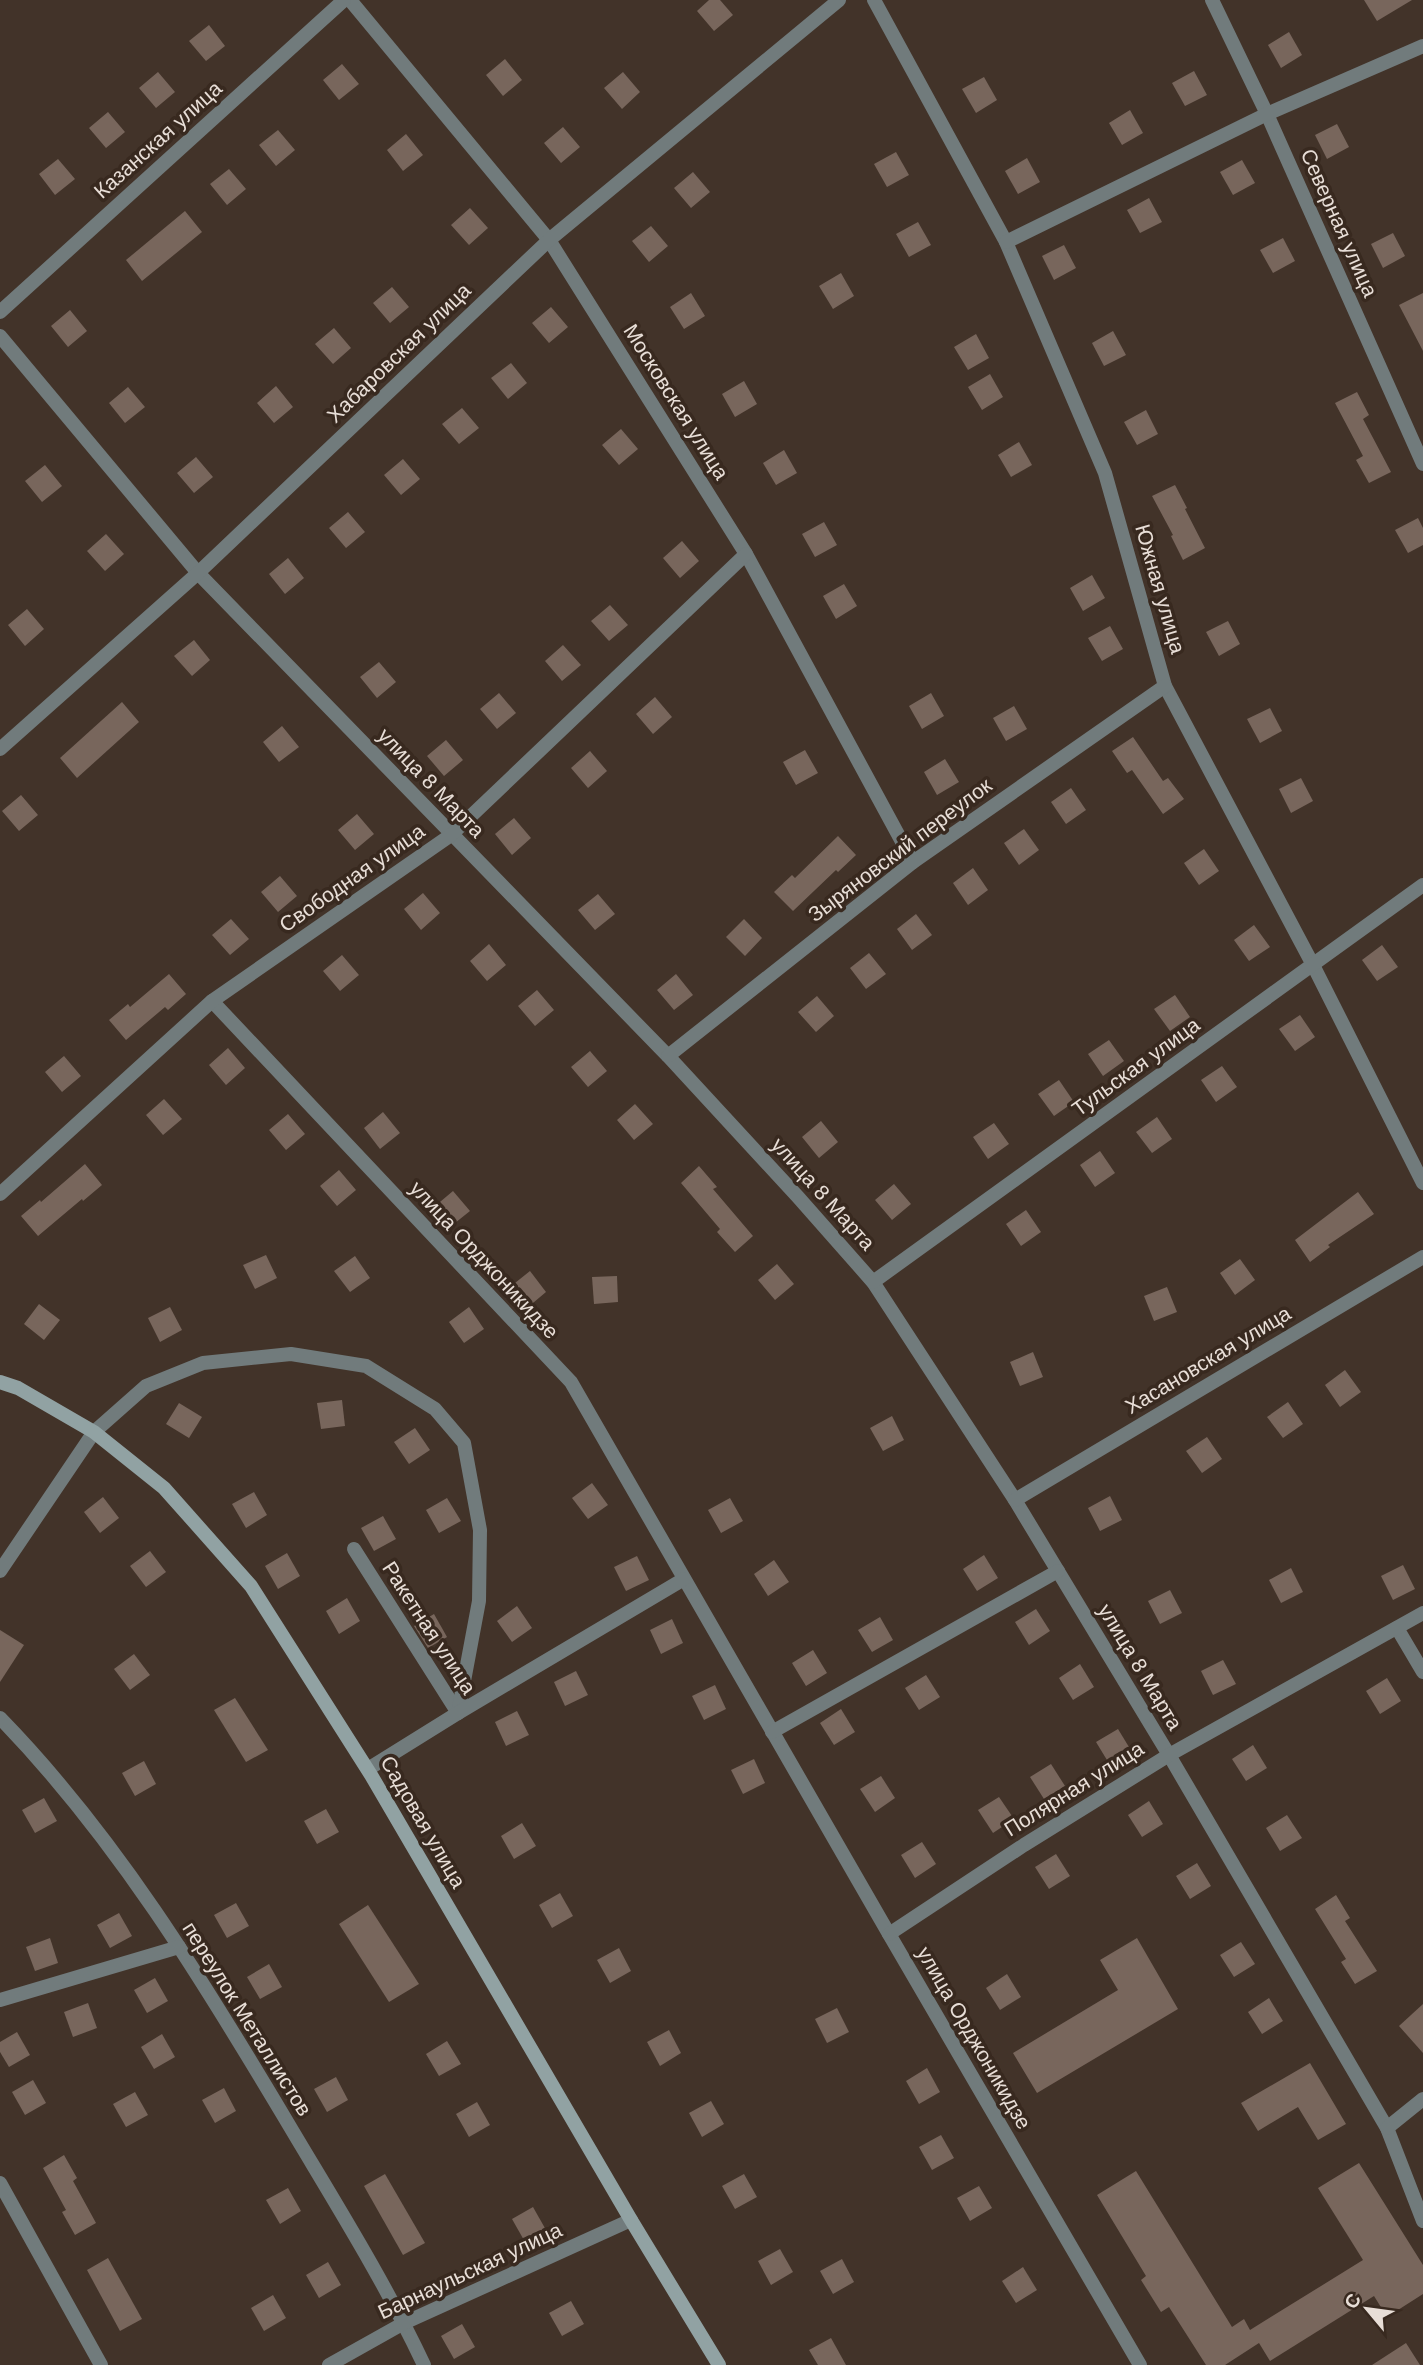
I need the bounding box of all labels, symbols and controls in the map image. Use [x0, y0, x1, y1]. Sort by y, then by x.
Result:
street label: Казанская улица [89, 76, 226, 203]
street label: Северная улица [1297, 145, 1382, 301]
street label: Хабаровская улица [322, 278, 475, 427]
street label: Московская улица [619, 320, 734, 484]
street label: Южная улица [1131, 522, 1190, 656]
street label: улица 8 Марта [374, 723, 489, 842]
street label: Зыряновский переулок [804, 773, 996, 926]
street label: Свободная улица [275, 819, 429, 936]
street label: Тульская улица [1068, 1013, 1204, 1120]
street label: улица 8 Марта [767, 1133, 880, 1255]
street label: улица Орджоникидзе [405, 1176, 563, 1343]
street label: Хасановская улица [1121, 1301, 1295, 1418]
street label: Ракетная улица [378, 1557, 481, 1699]
street label: улица 8 Марта [1094, 1600, 1187, 1734]
street label: Полярная улица [1000, 1736, 1148, 1841]
street label: Садовая улица [376, 1752, 471, 1892]
street label: переулок Металлистов [178, 1918, 317, 2120]
street label: улица Орджоникидзе [913, 1943, 1036, 2133]
street label: Барнаульская улица [374, 2218, 566, 2323]
north arrow [1332, 2274, 1402, 2344]
text: С [1340, 2290, 1365, 2312]

